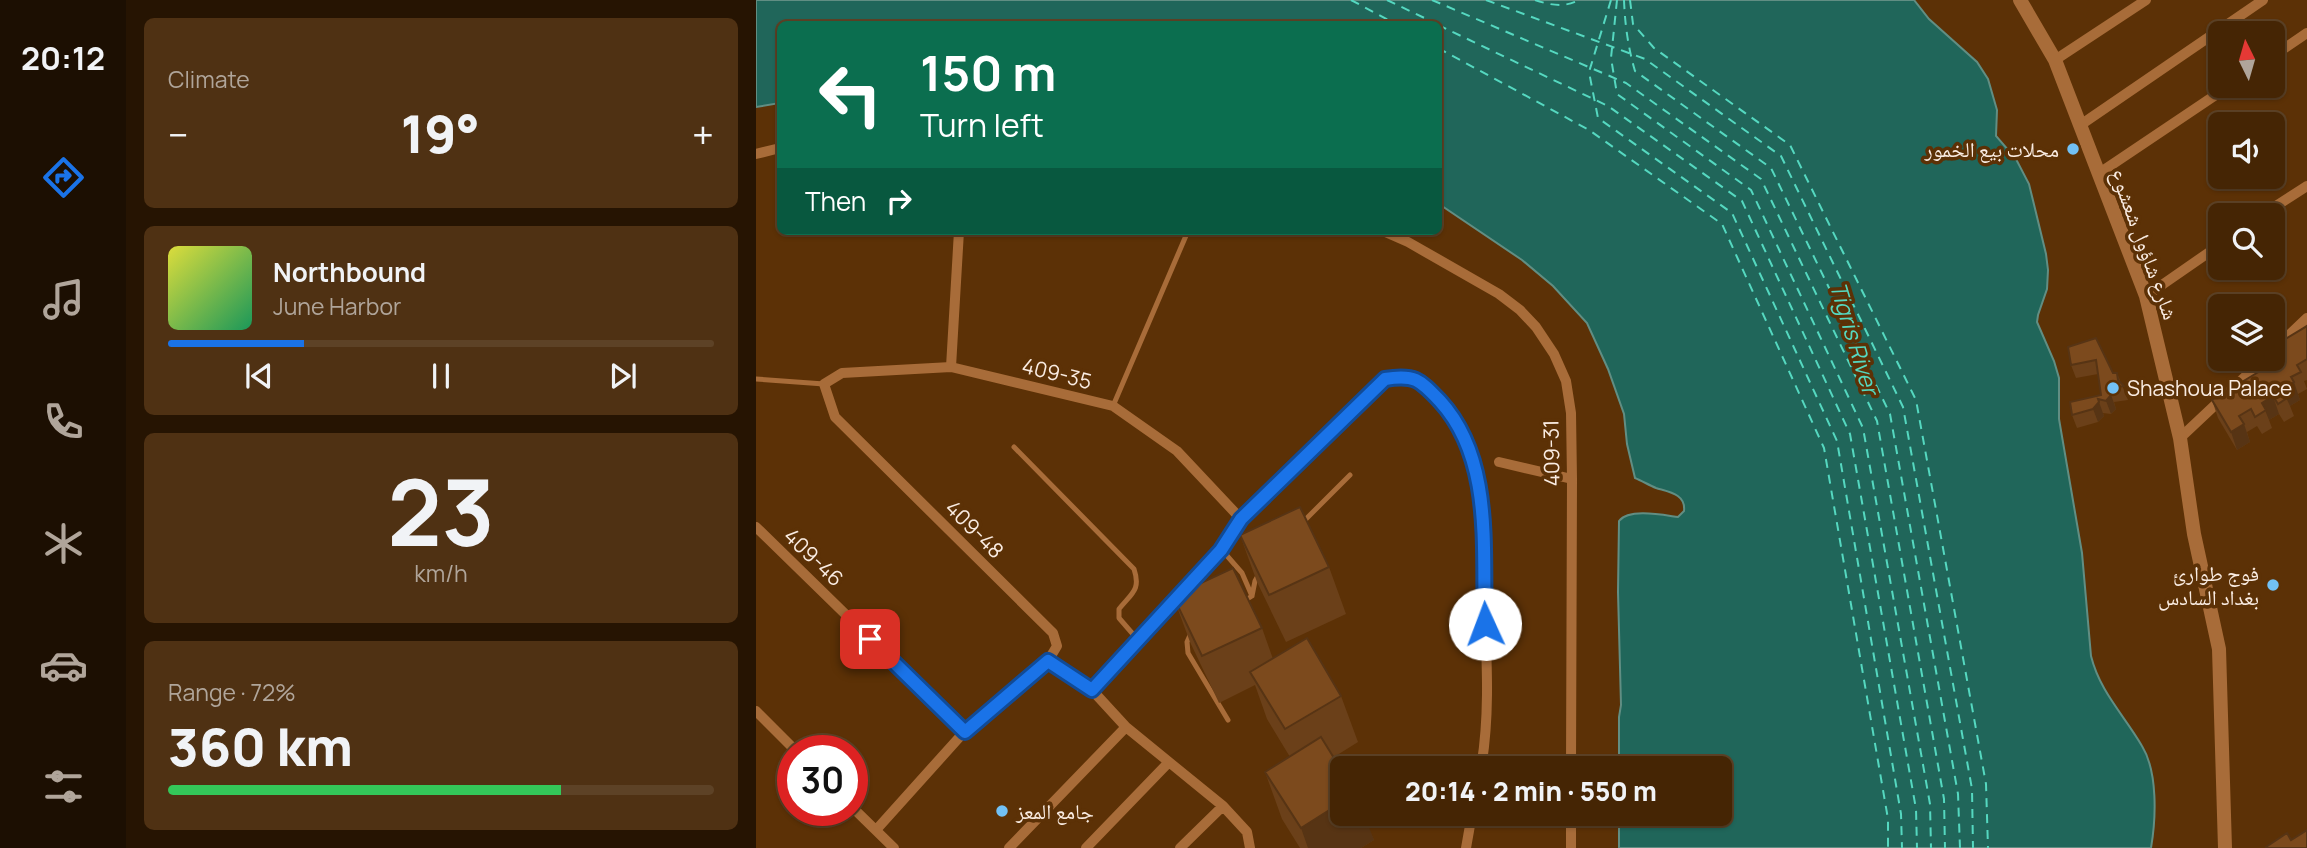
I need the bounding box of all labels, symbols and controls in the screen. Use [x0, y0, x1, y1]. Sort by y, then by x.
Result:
north arrow [2208, 21, 2286, 98]
map controls [2208, 21, 2285, 371]
text: 20:12 [21, 36, 105, 80]
text: 150 m [920, 39, 1056, 106]
icon: left [805, 49, 896, 140]
text: Climate [168, 63, 250, 95]
text: 19° [401, 98, 480, 169]
text: Turn left [920, 103, 1044, 147]
text: − [168, 108, 189, 160]
text: + [692, 108, 714, 160]
button: sound [2208, 112, 2285, 189]
place label: محلات بيع الخمور [1924, 135, 2059, 163]
marker: محلات بيع الخمور [2065, 141, 2081, 157]
icon: directions [39, 153, 88, 202]
street label: شارع شاؤول شعشوع [2105, 165, 2185, 323]
icon: right [880, 182, 918, 220]
text: Then [805, 183, 866, 219]
button: search [2208, 203, 2285, 280]
text: Northbound [273, 254, 426, 290]
icon: music [39, 275, 88, 324]
water label: Tigris River [1823, 278, 1888, 401]
text: June Harbor [273, 290, 401, 322]
button: layers [2208, 294, 2285, 371]
street label: 409-35 [1019, 351, 1095, 395]
icon: previous [240, 357, 278, 395]
icon: pause [422, 357, 460, 395]
icon: next [604, 357, 642, 395]
place label: Shashoua Palace [2127, 374, 2292, 402]
marker: Shashoua Palace [2105, 380, 2121, 396]
icon: phone [39, 397, 88, 446]
street label: 409-31 [1536, 419, 1566, 487]
text: 23 [387, 449, 495, 573]
street label: 409-48 [940, 494, 1010, 564]
icon: climate [39, 519, 88, 568]
street label: 409-46 [778, 522, 850, 592]
text: km/h [414, 557, 468, 589]
place label: فوج طوارئ بغداد السادس [2158, 559, 2259, 611]
marker: فوج طوارئ بغداد السادس [2265, 577, 2281, 593]
position arrow [1448, 587, 1522, 661]
pin [840, 609, 900, 669]
icon: arrive [851, 620, 889, 658]
icon: car [39, 641, 88, 690]
text: Range · 72% [168, 676, 296, 708]
text: 360 km [168, 711, 353, 782]
speed limit sign: 30 [777, 735, 868, 826]
icon: filters [39, 762, 88, 811]
text: 20:14 · 2 min · 550 m [1405, 773, 1657, 809]
place label: جامع المعز [1015, 797, 1094, 825]
marker: جامع المعز [994, 803, 1010, 819]

